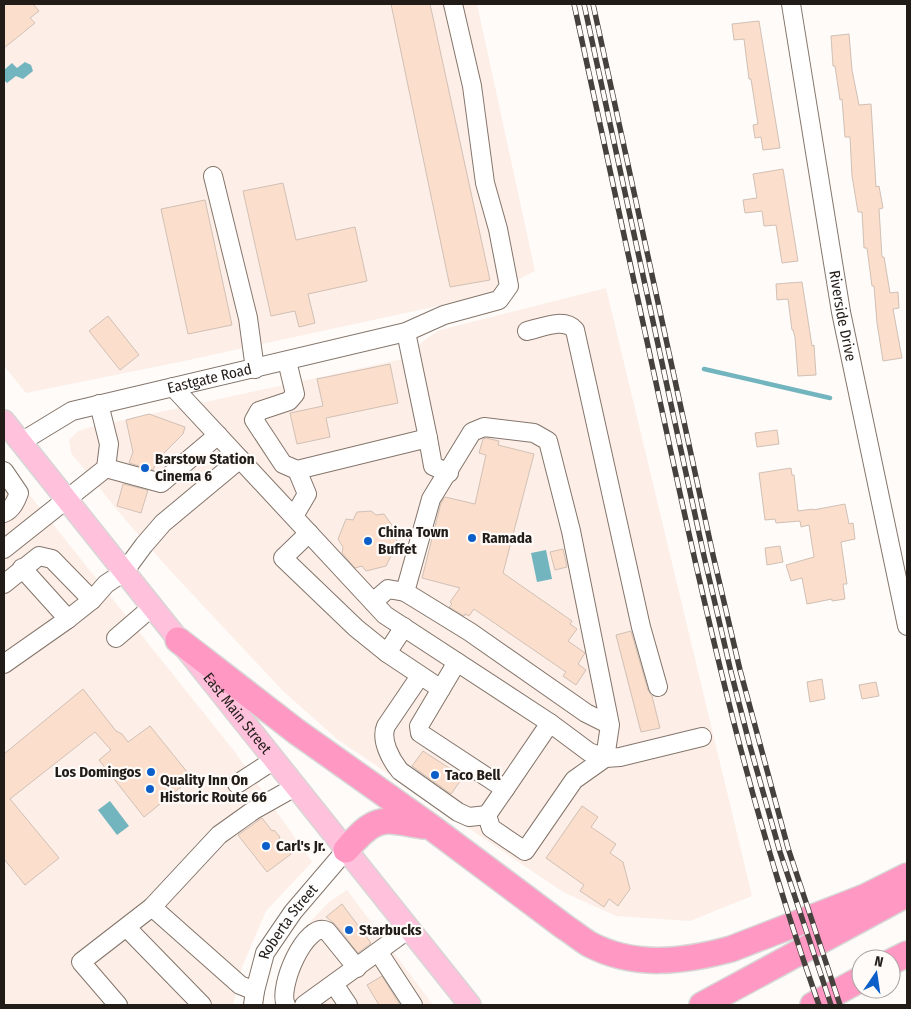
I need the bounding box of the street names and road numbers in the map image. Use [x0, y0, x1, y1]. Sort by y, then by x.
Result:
street label: Riverside Drive [825, 269, 860, 363]
street label: Eastgate Road [166, 360, 253, 397]
street label: East Main Street [199, 669, 275, 758]
street label: Roberta Street [255, 881, 322, 961]

